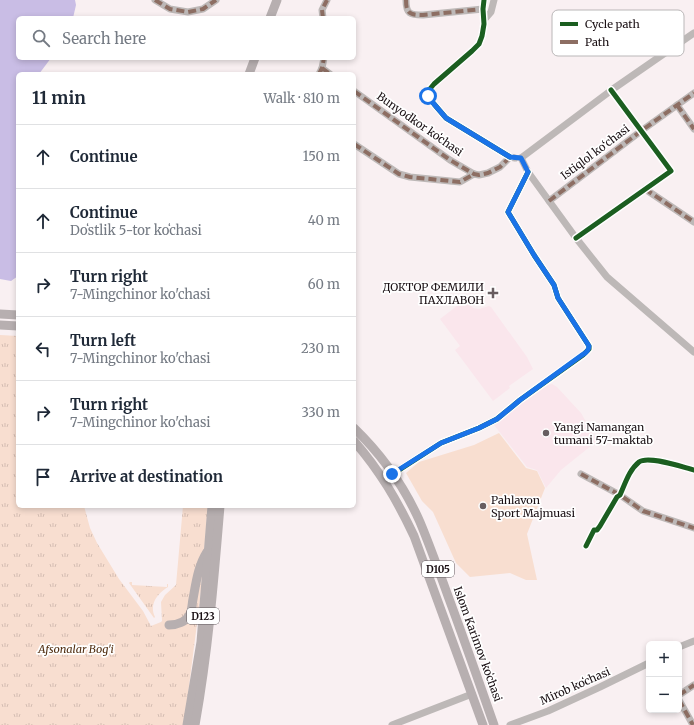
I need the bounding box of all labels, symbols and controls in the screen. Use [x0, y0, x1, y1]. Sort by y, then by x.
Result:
legend [552, 10, 684, 56]
search box [16, 16, 356, 60]
text: Cycle path [585, 17, 640, 31]
icon: search [30, 27, 52, 49]
text: Search here [62, 29, 146, 48]
text: Path [585, 35, 610, 49]
text: 11 min [32, 87, 86, 109]
route start [419, 87, 437, 105]
street label: Bunyodkor koʻchasi [374, 89, 466, 159]
text: Walk · 810 m [264, 90, 340, 107]
street label: Istiqlol ko‘chasi [558, 121, 632, 182]
icon: ahead [32, 146, 54, 168]
text: Continue [70, 147, 138, 166]
text: 150 m [303, 148, 340, 165]
text: Continue [70, 203, 138, 222]
icon: ahead [32, 210, 54, 232]
text: 40 m [308, 212, 340, 229]
text: Doʻstlik 5-tor koʻchasi [70, 222, 202, 239]
text: Turn right [70, 267, 148, 286]
icon: right [32, 274, 54, 296]
text: 60 m [308, 276, 340, 293]
place label: ДОКТОР ФЕМИЛИ ПАХЛАВОН [383, 280, 484, 307]
text: 7-Mingchinor ko'chasi [70, 286, 210, 303]
marker: ДОКТОР ФЕМИЛИ ПАХЛАВОН [487, 287, 499, 299]
text: Turn left [70, 331, 136, 350]
icon: left [32, 338, 54, 360]
text: 230 m [301, 340, 340, 357]
text: 7-Mingchinor ko'chasi [70, 350, 210, 367]
text: Turn right [70, 395, 148, 414]
icon: right [32, 402, 54, 424]
text: 330 m [301, 404, 340, 421]
text: 7-Mingchinor ko'chasi [70, 414, 210, 431]
place label: Yangi Namangan tumani 57-maktab [553, 420, 653, 447]
marker: Yangi Namangan tumani 57-maktab [541, 428, 551, 438]
route end [383, 465, 401, 483]
icon: arrive [32, 466, 54, 488]
text: Arrive at destination [70, 467, 223, 486]
place label: Pahlavon Sport Majmuasi [491, 493, 575, 520]
marker: Pahlavon Sport Majmuasi [478, 501, 488, 511]
road number: D105 [422, 561, 454, 577]
street label: Islom Karimov koʻchasi [451, 584, 506, 704]
road number: D123 [187, 608, 219, 624]
map controls [646, 641, 682, 713]
button: + [646, 641, 682, 677]
park label: Afsonalar Bog'i [37, 642, 114, 656]
street label: Mirob koʻchasi [538, 664, 613, 708]
button: − [646, 677, 682, 713]

